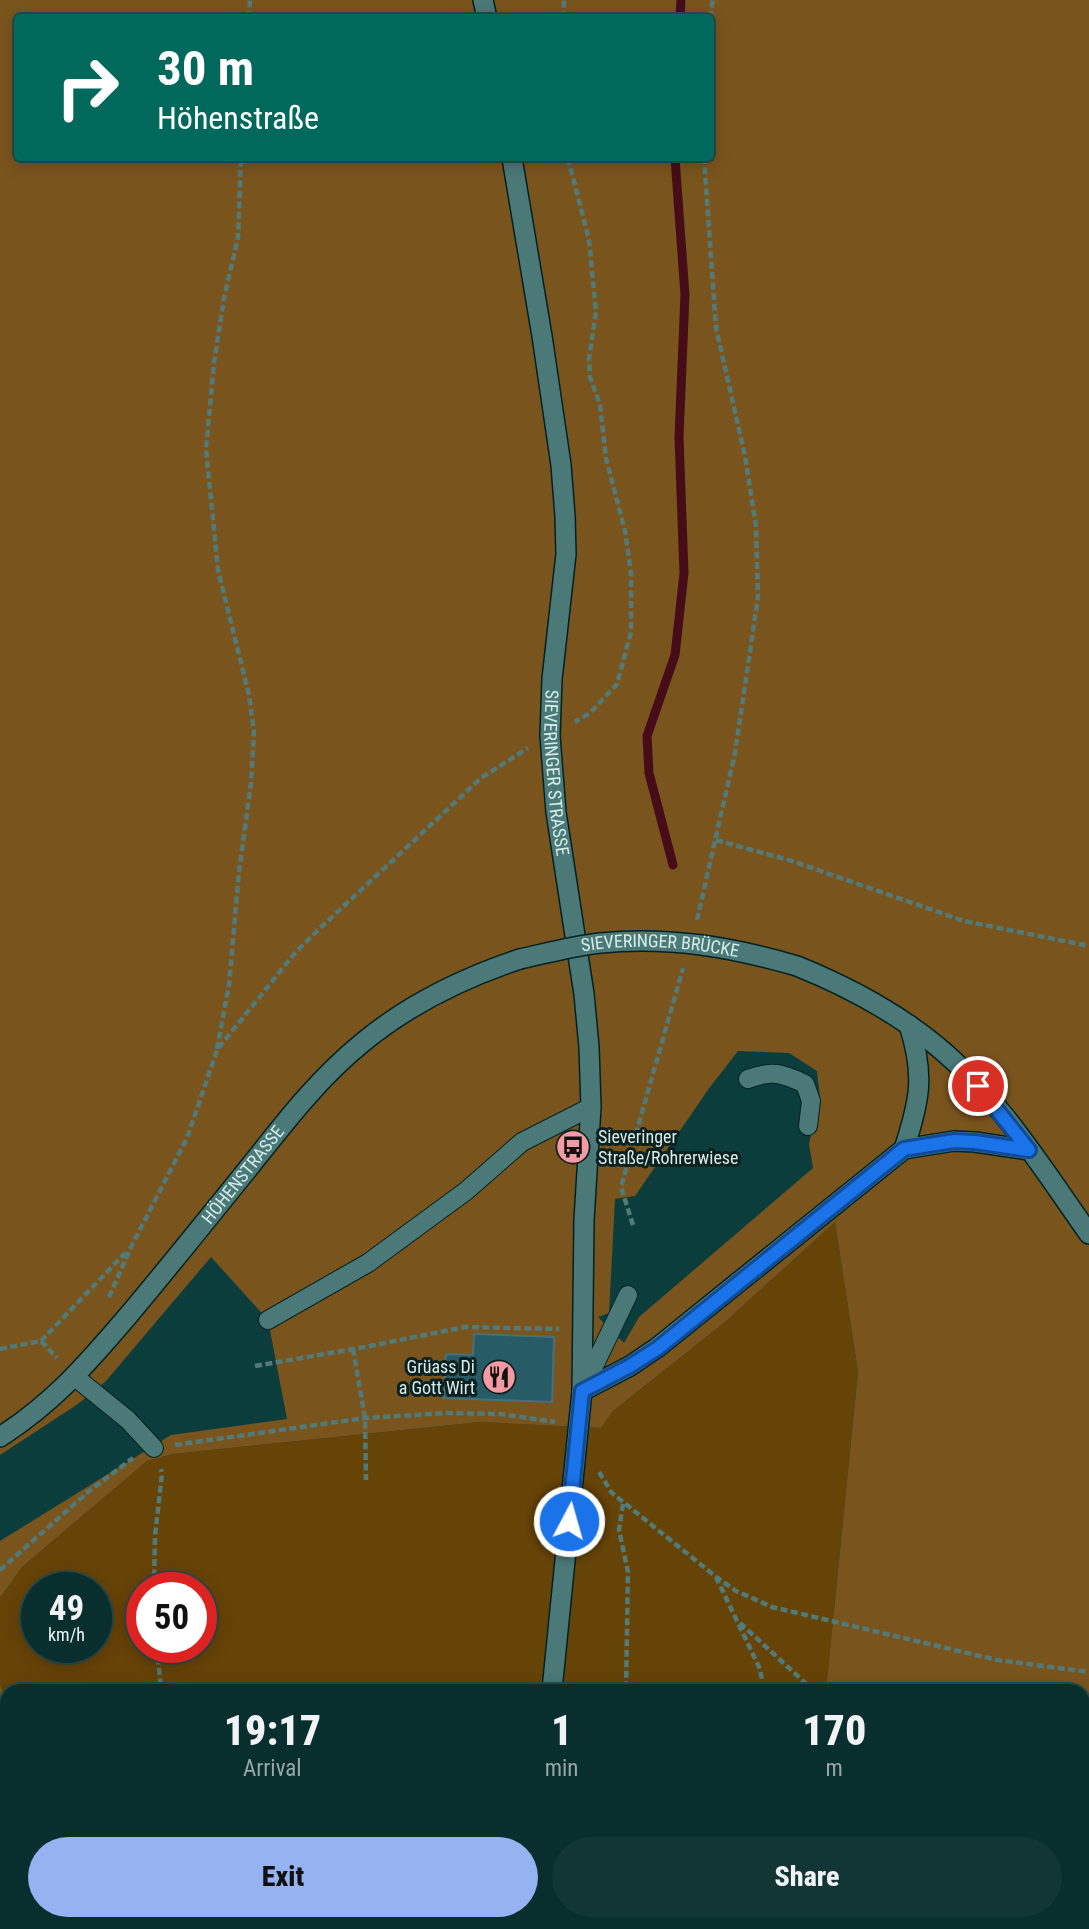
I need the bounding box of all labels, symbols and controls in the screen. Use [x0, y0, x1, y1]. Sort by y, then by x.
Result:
text: 30 m [157, 40, 254, 97]
icon: right [42, 42, 133, 133]
text: Höhenstraße [157, 99, 319, 137]
street label: SIEVERINGER STRASSE [540, 689, 574, 857]
street label: SIEVERINGER BRÜCKE [579, 930, 741, 961]
pin [948, 1056, 1008, 1116]
icon: arrive [959, 1067, 997, 1105]
street label: HÖHENSTRASSE [197, 1121, 288, 1228]
place label: Sieveringer Straße/Rohrerwiese [598, 1126, 739, 1168]
bus stop icon: Sieveringer Straße/Rohrerwiese [554, 1128, 592, 1166]
place label: Grüass Di a Gott Wirt [399, 1356, 475, 1398]
restaurant icon: Grüass Di a Gott Wirt [480, 1358, 518, 1396]
position arrow [532, 1484, 606, 1558]
speed limit sign: 50 [126, 1572, 217, 1663]
text: 49 [49, 1588, 84, 1629]
text: km/h [48, 1624, 85, 1645]
text: 19:17 [224, 1706, 321, 1755]
text: 1 [551, 1706, 572, 1755]
text: 170 [802, 1706, 866, 1755]
text: Arrival [243, 1755, 302, 1782]
text: min [545, 1755, 578, 1782]
text: m [826, 1755, 843, 1782]
button: Exit [28, 1837, 538, 1917]
button: Share [552, 1837, 1062, 1917]

